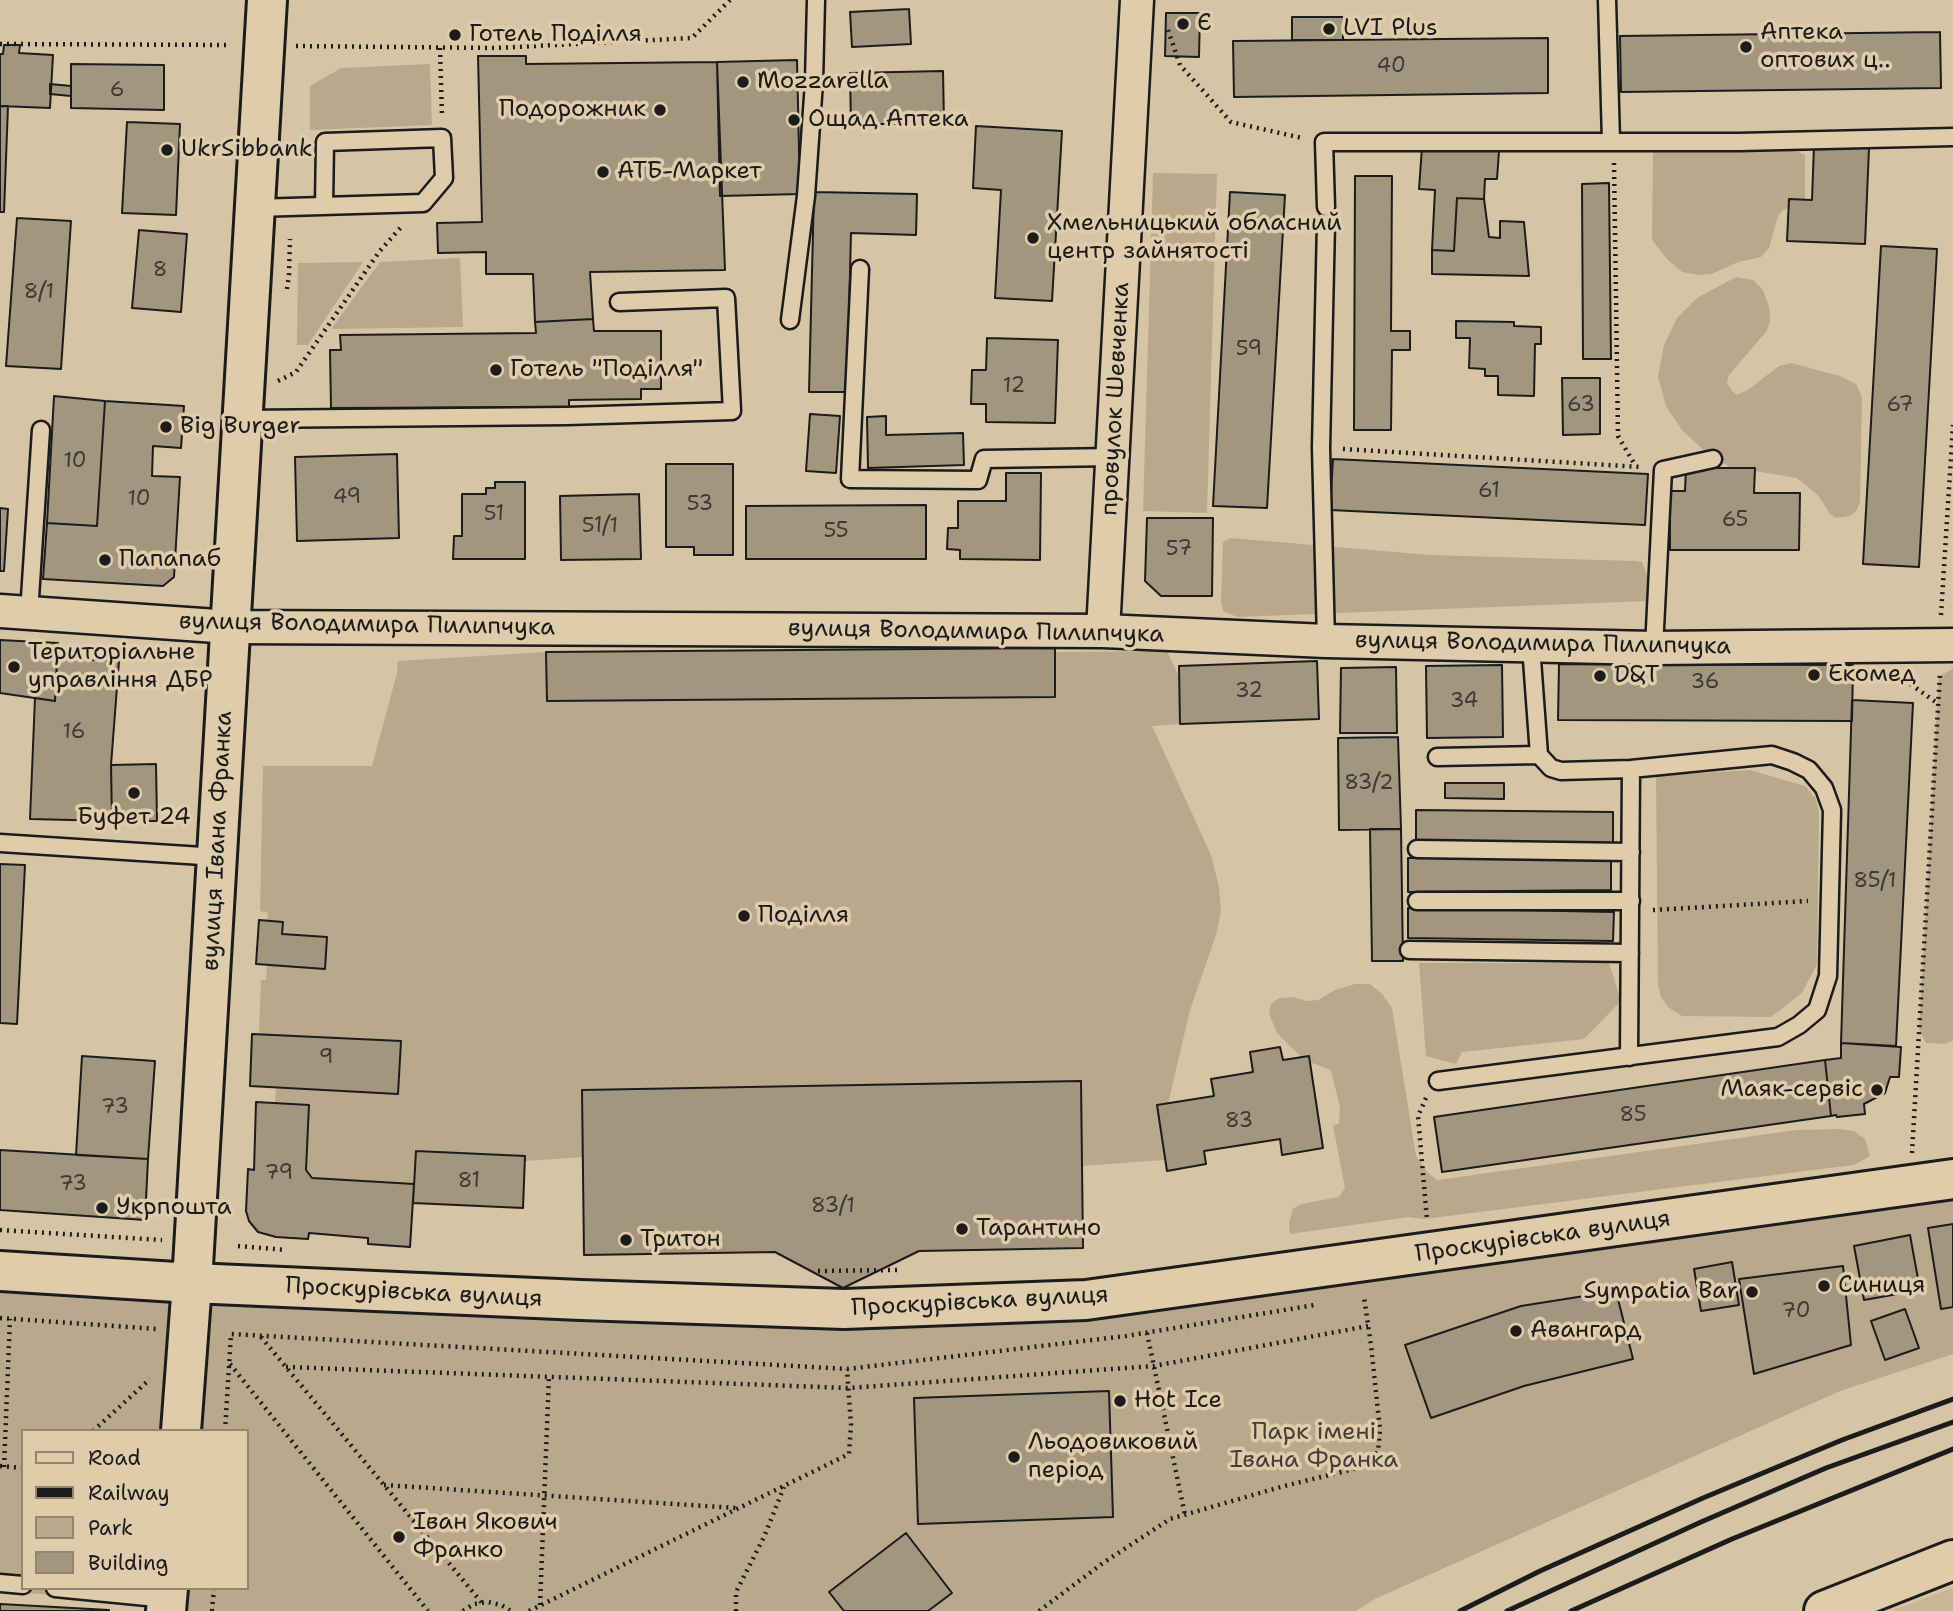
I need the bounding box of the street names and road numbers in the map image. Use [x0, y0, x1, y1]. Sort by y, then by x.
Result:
street label: провулок Шевченка [1096, 282, 1136, 516]
street label: вулиця Володимира Пилипчука [179, 607, 555, 643]
street label: вулиця Володимира Пилипчука [788, 614, 1164, 650]
street label: вулиця Володимира Пилипчука [1355, 626, 1731, 662]
street label: вулиця Івана Франка [197, 710, 239, 972]
street label: Проскурівська вулиця [1413, 1205, 1673, 1269]
street label: Проскурівська вулиця [285, 1272, 543, 1314]
street label: Проскурівська вулиця [851, 1281, 1109, 1323]

